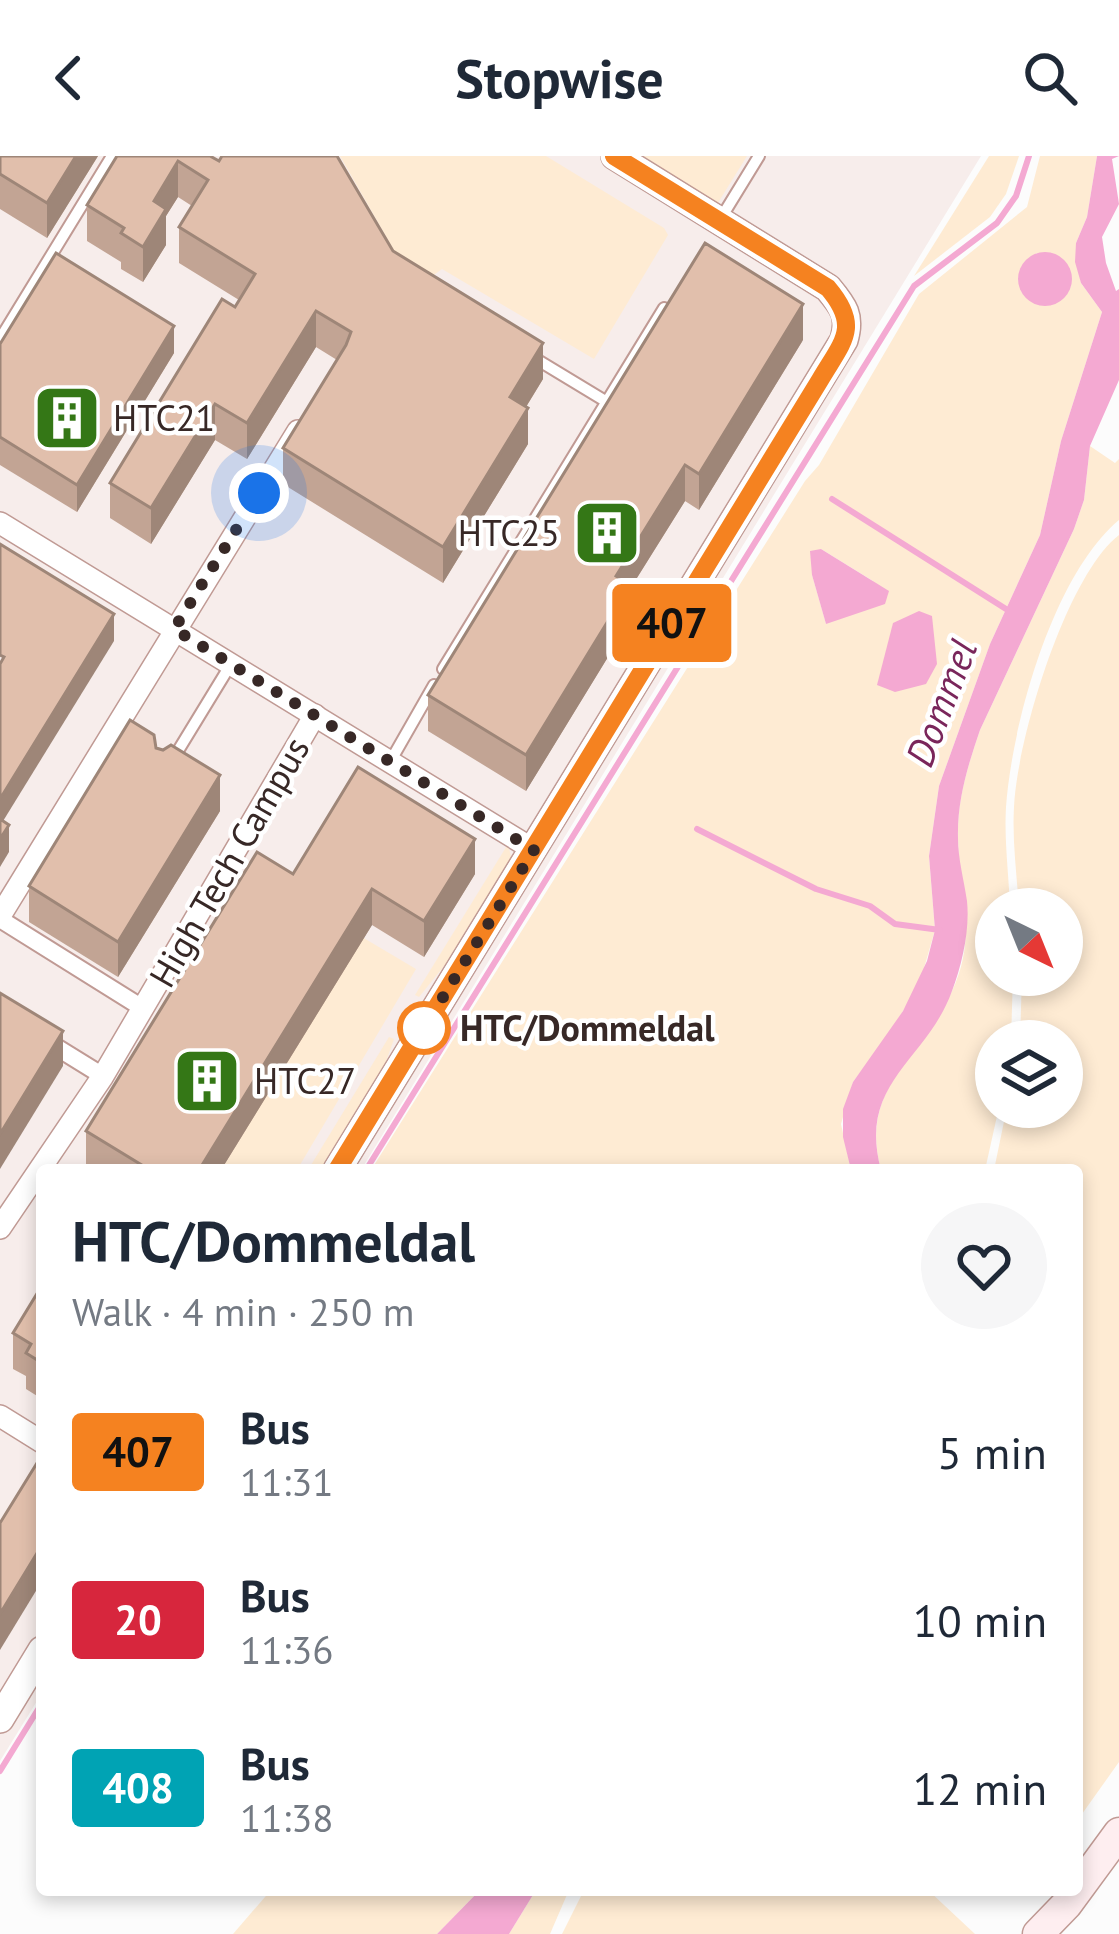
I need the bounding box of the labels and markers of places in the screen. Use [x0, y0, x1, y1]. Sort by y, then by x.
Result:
building icon: HTC21 [32, 383, 102, 453]
place label: HTC21 [113, 394, 215, 441]
building icon: HTC25 [572, 498, 642, 568]
place label: HTC25 [458, 509, 560, 556]
marker: HTC/Dommeldal [399, 1003, 449, 1053]
place label: HTC/Dommeldal [460, 1004, 715, 1051]
building icon: HTC27 [172, 1046, 242, 1116]
place label: HTC27 [254, 1057, 356, 1104]

